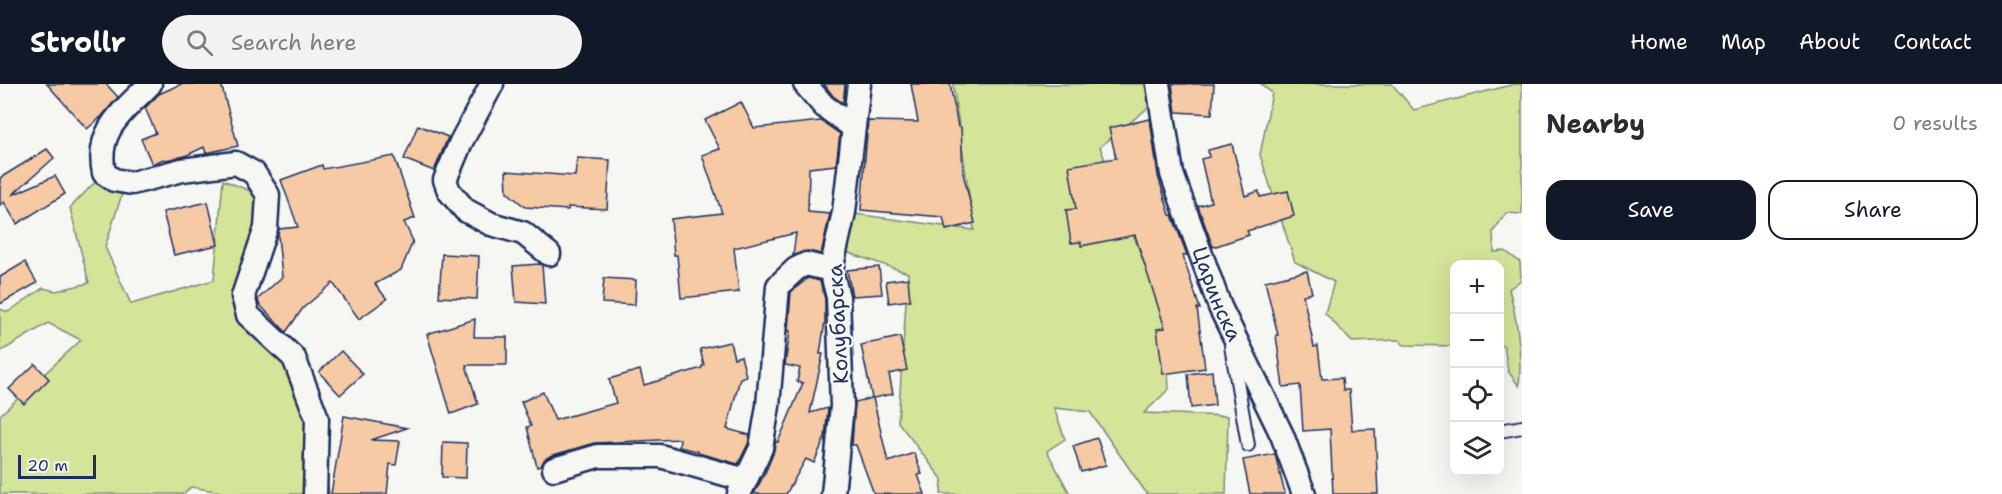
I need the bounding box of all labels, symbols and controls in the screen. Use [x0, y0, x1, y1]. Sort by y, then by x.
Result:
search box [162, 15, 582, 69]
text: Strollr [30, 23, 126, 61]
icon: search [183, 26, 216, 59]
text: Search here [231, 28, 357, 57]
text: Home [1630, 28, 1688, 56]
text: Map [1721, 28, 1766, 56]
text: About [1799, 28, 1860, 56]
text: Contact [1893, 28, 1972, 56]
text: Nearby [1546, 106, 1645, 141]
text: 0 results [1892, 110, 1978, 136]
button: Save [1546, 180, 1756, 240]
button: Share [1768, 180, 1978, 240]
street label: Царинска [1185, 243, 1248, 346]
map controls [1450, 260, 1504, 476]
button: + [1450, 260, 1504, 314]
street label: Колубарска [821, 263, 855, 385]
button: − [1450, 314, 1504, 368]
button: locate [1450, 368, 1504, 422]
button: layers [1450, 422, 1504, 476]
scale bar [18, 452, 96, 480]
text: 20 m [27, 455, 68, 476]

